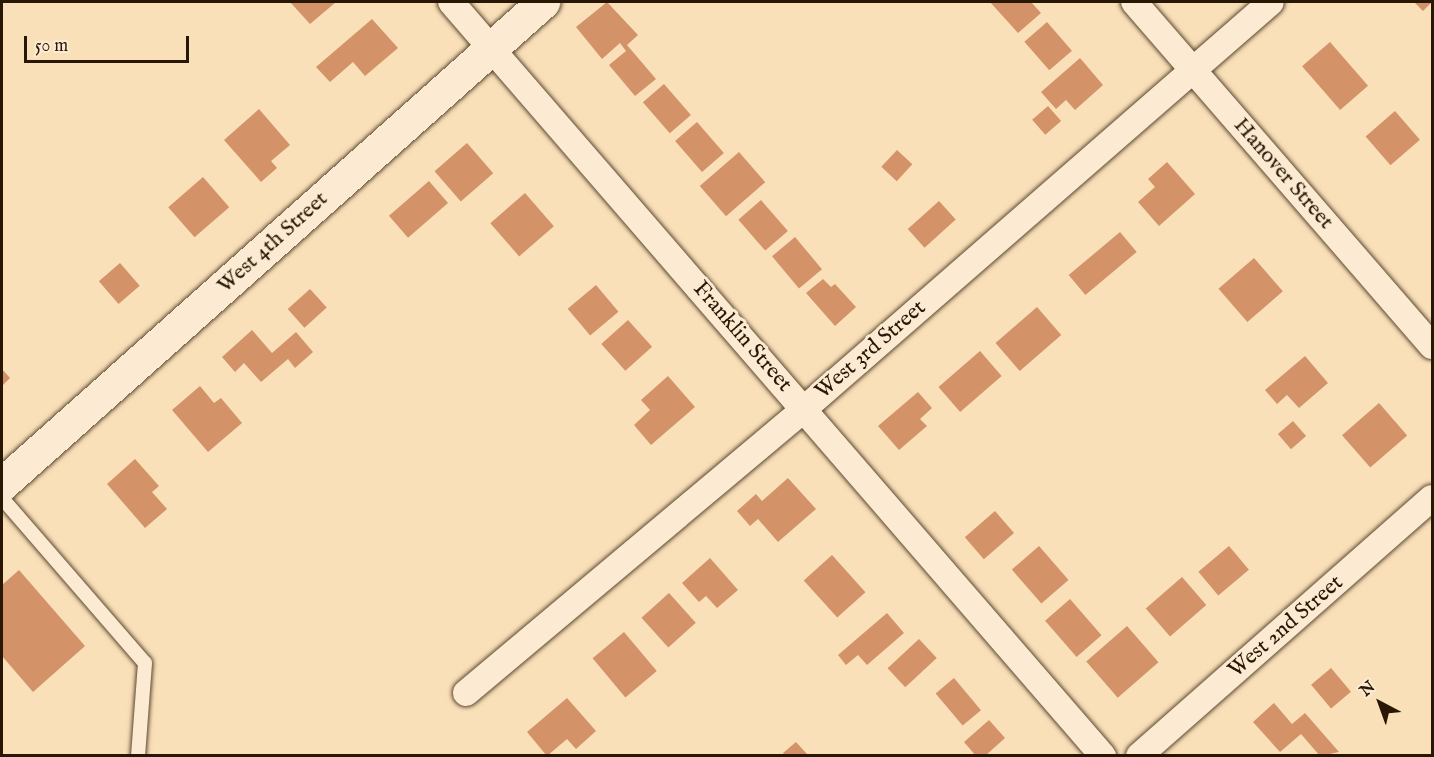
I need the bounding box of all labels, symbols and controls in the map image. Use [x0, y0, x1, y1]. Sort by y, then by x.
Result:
scale bar [27, 24, 192, 62]
text: 50 m [35, 35, 68, 58]
street label: Hanover Street [1227, 113, 1339, 235]
street label: West 4th Street [212, 186, 334, 300]
street label: Franklin Street [687, 276, 797, 398]
street label: West 3rd Street [810, 295, 932, 405]
street label: West 2nd Street [1223, 570, 1349, 684]
north arrow [1350, 673, 1410, 733]
text: N [1356, 677, 1380, 702]

